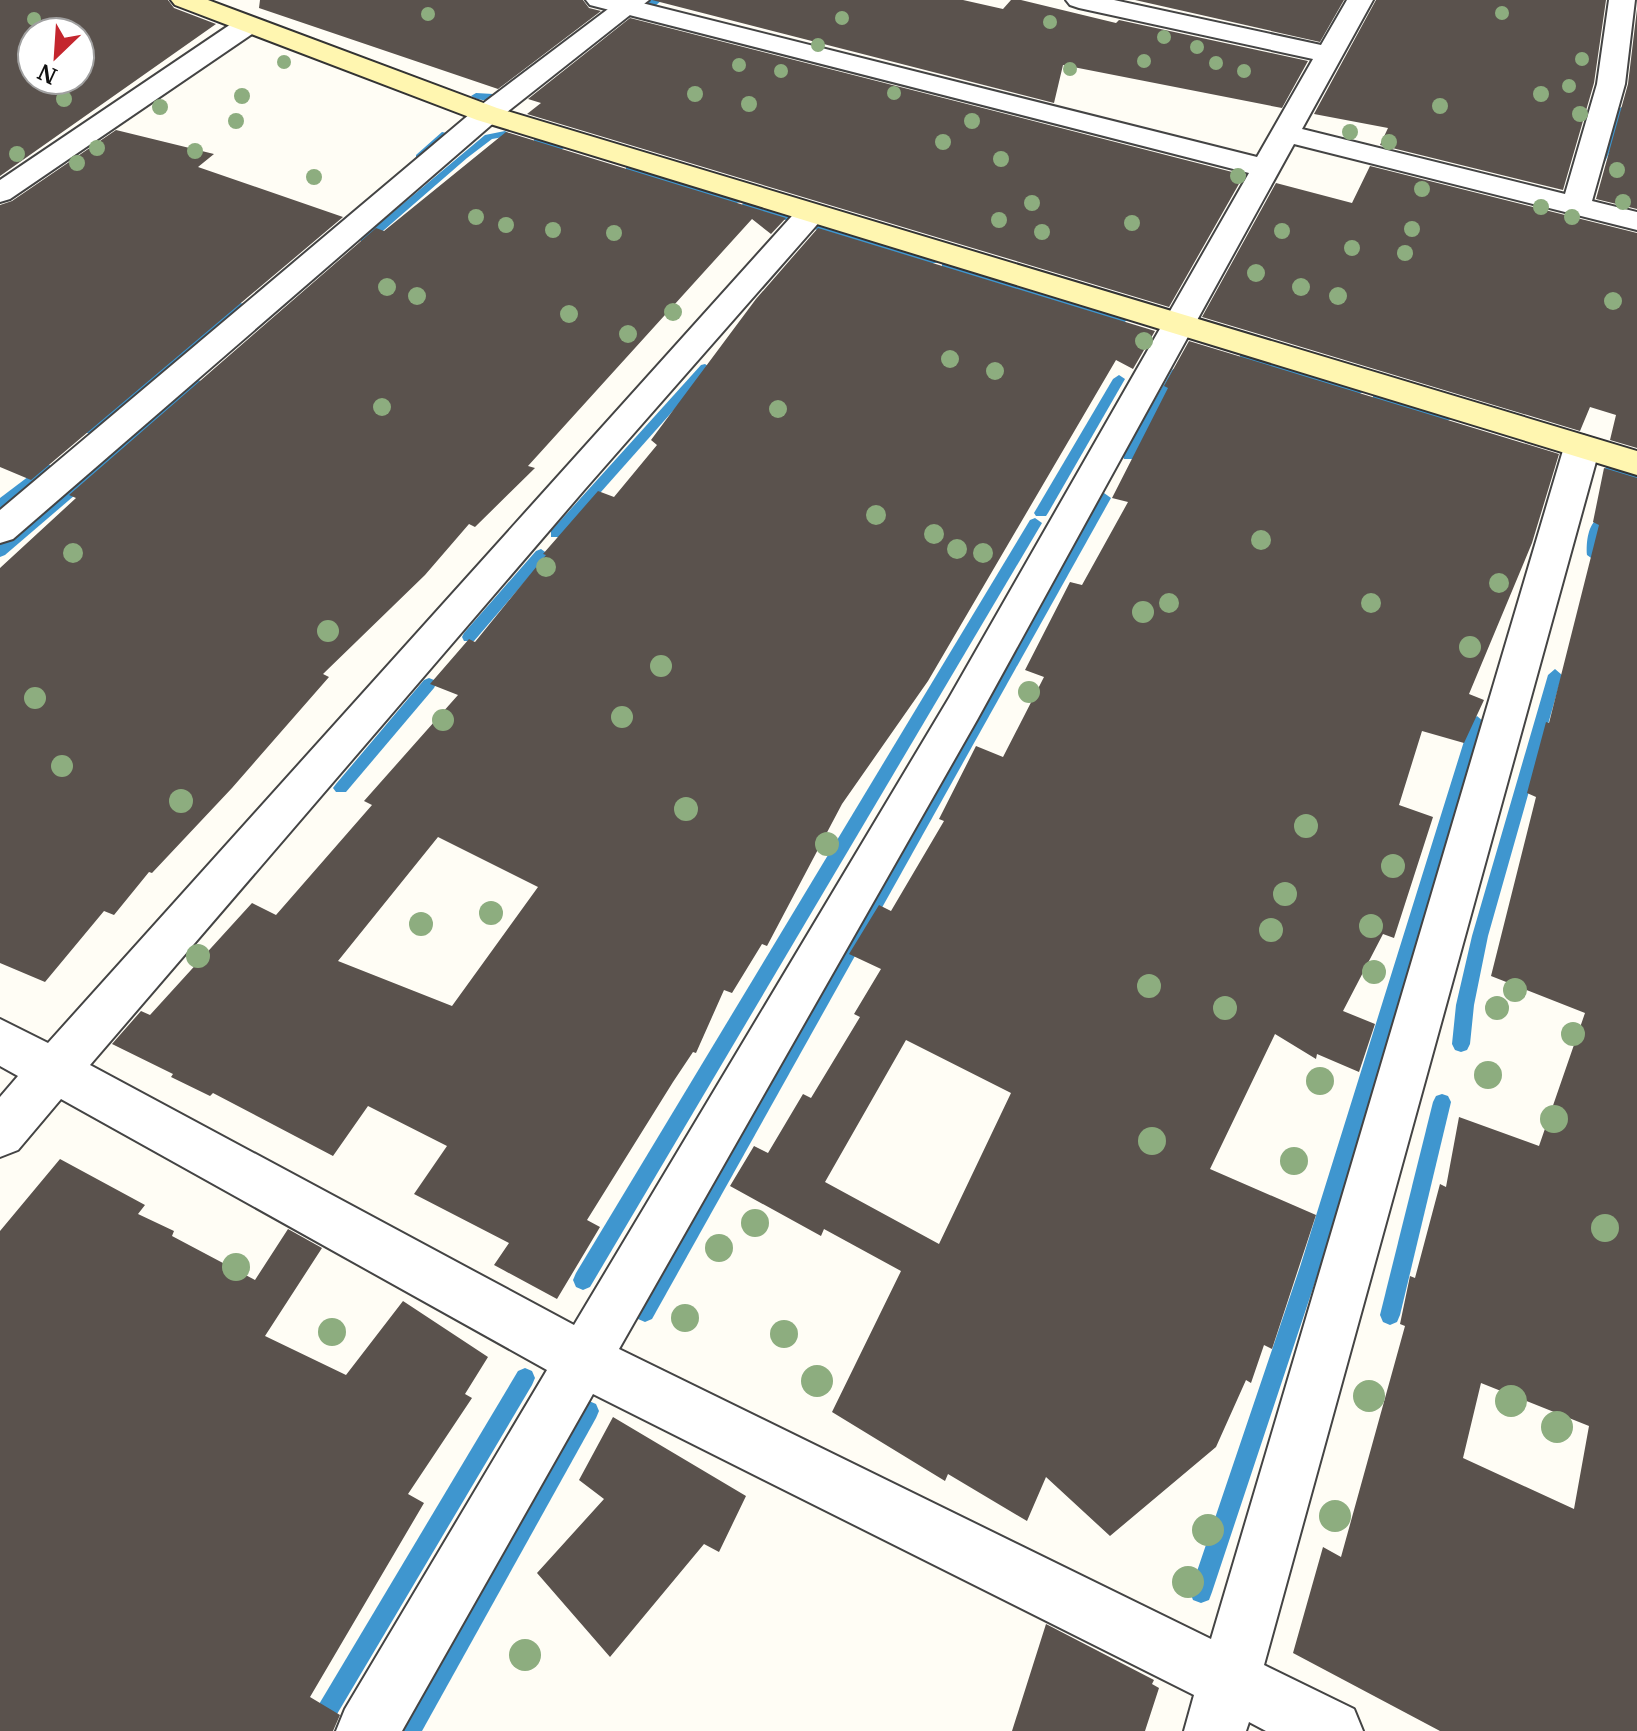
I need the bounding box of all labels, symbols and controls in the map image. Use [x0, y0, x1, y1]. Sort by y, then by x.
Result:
north arrow [16, 16, 96, 96]
text: N [33, 58, 61, 90]

